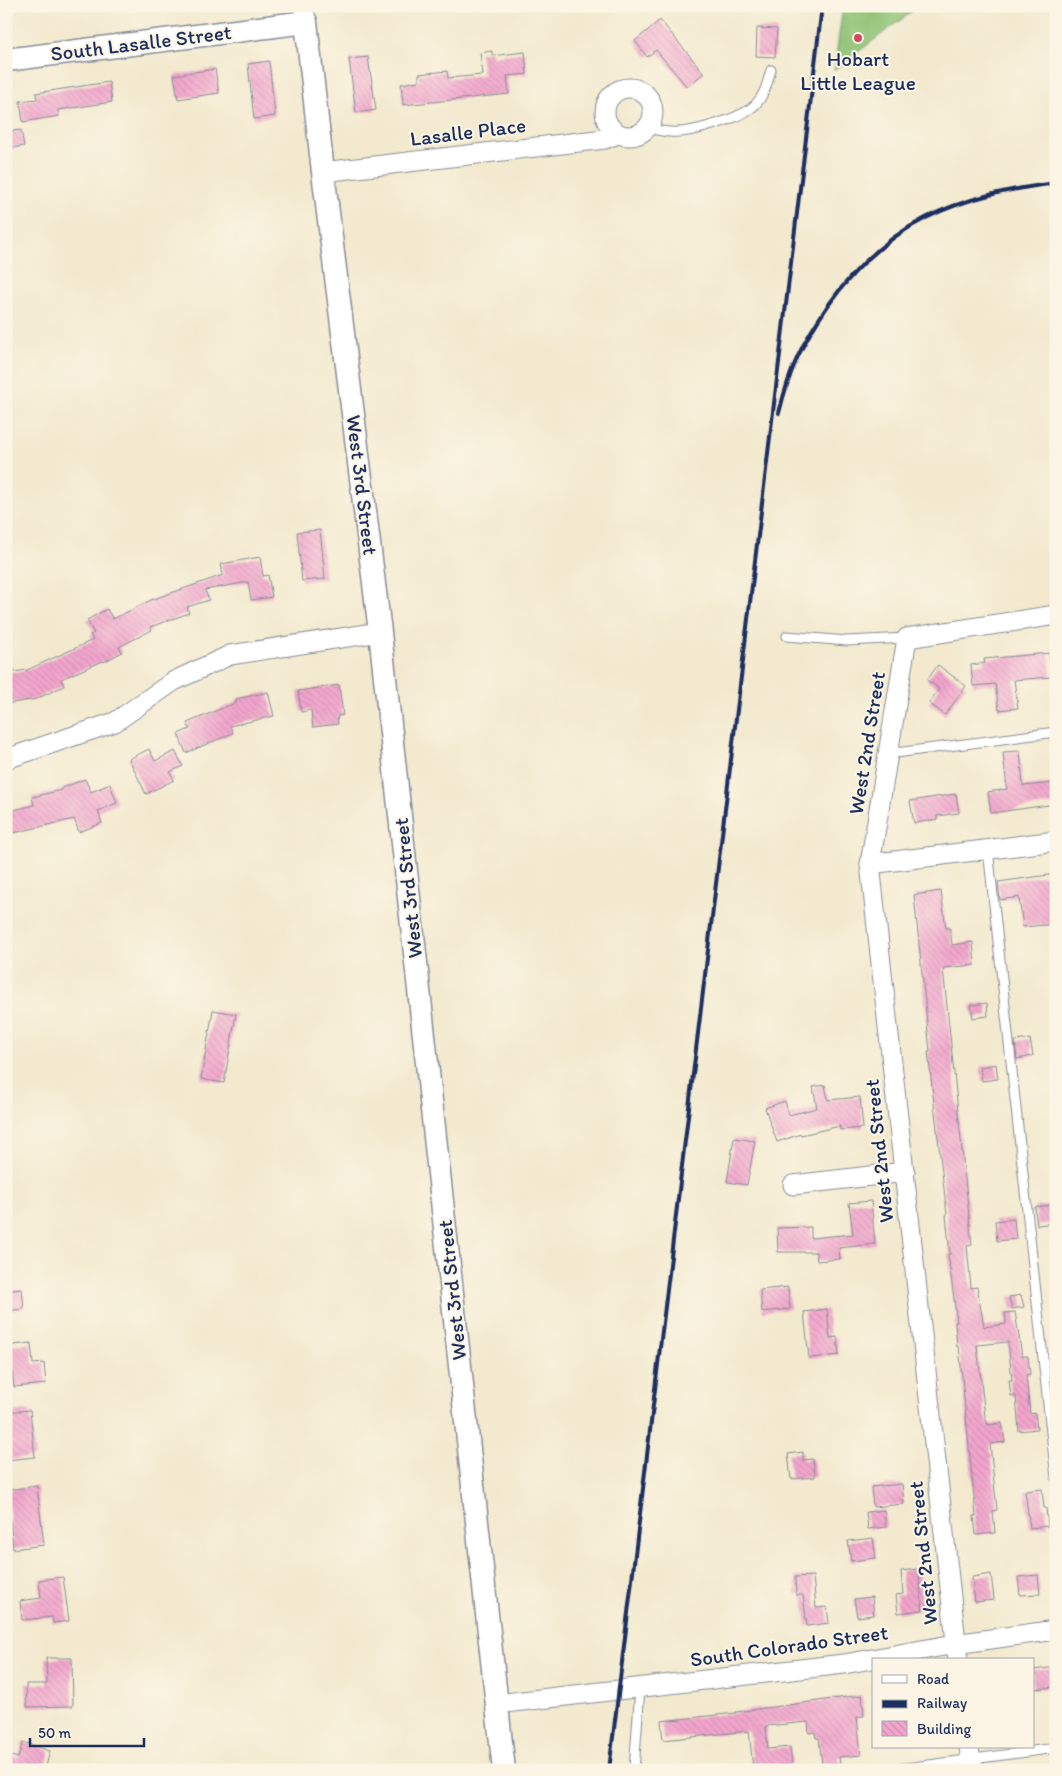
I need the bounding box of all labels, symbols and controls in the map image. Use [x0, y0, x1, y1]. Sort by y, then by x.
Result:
street label: South Lasalle Street [49, 19, 233, 66]
marker: Hobart Little League [852, 32, 864, 44]
place label: Hobart Little League [800, 46, 916, 95]
street label: Lasalle Place [409, 112, 527, 151]
street label: West 3rd Street [341, 413, 384, 557]
street label: West 2nd Street [843, 670, 890, 816]
street label: West 3rd Street [388, 816, 427, 960]
street label: West 2nd Street [859, 1078, 898, 1224]
street label: West 3rd Street [432, 1218, 471, 1362]
street label: West 2nd Street [903, 1480, 942, 1626]
street label: South Colorado Street [688, 1619, 890, 1672]
legend [872, 1658, 1034, 1748]
text: Road [917, 1670, 950, 1688]
text: Railway [917, 1694, 967, 1712]
scale bar [30, 1716, 144, 1748]
text: Building [917, 1720, 971, 1738]
text: 50 m [38, 1724, 71, 1742]

